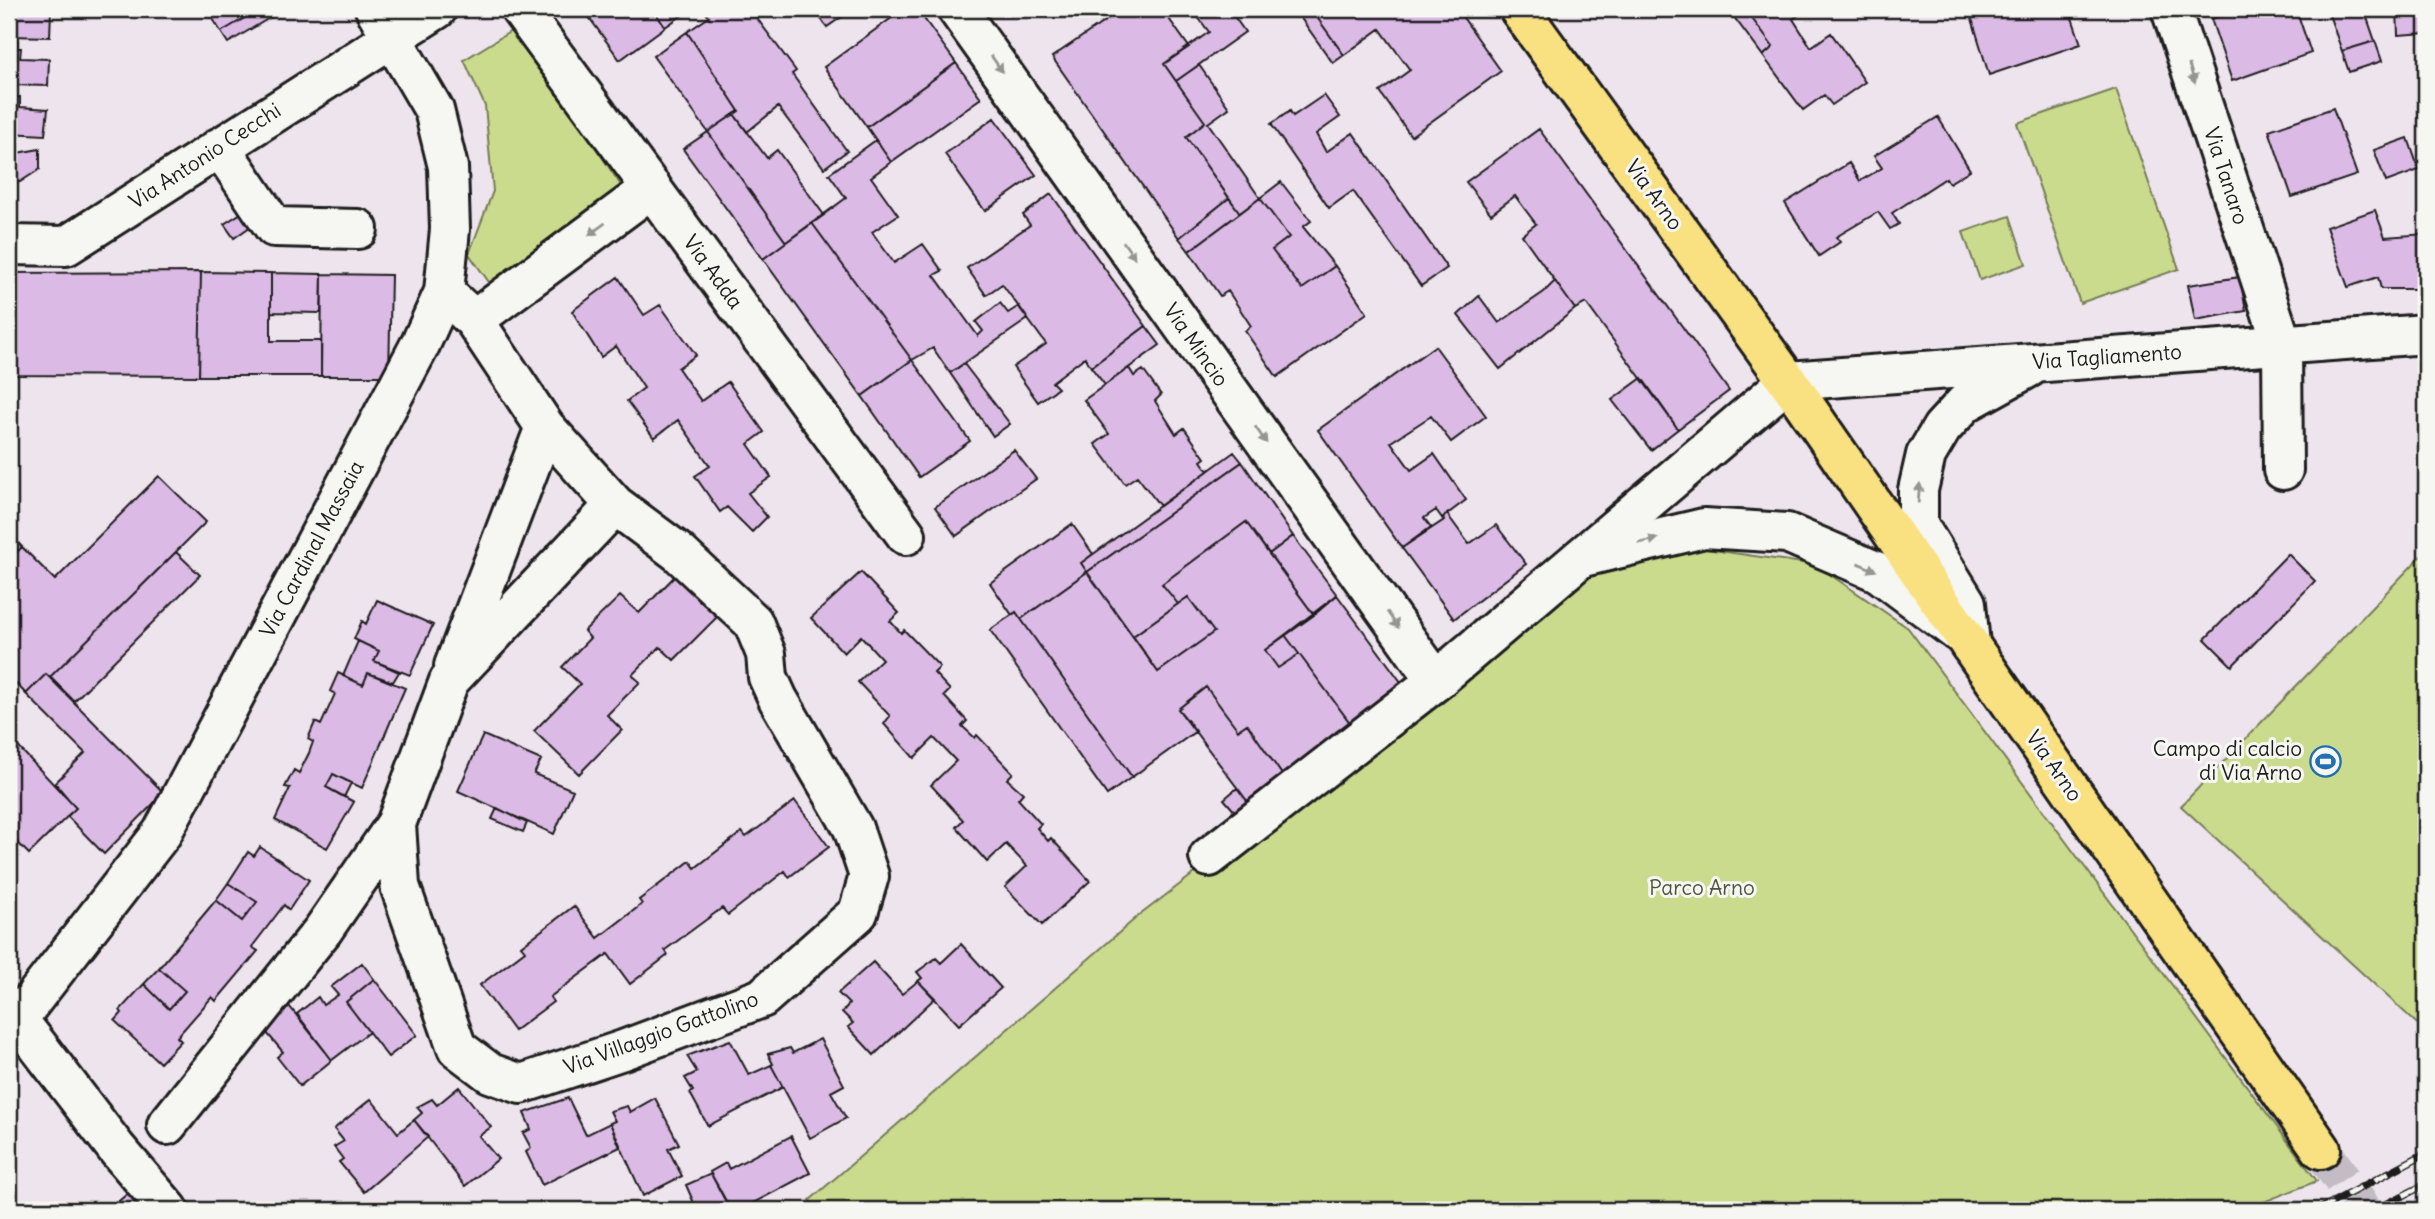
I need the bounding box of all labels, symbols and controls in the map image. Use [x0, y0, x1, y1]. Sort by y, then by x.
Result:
one-way arrow [990, 55, 1004, 73]
one-way arrow [2188, 63, 2198, 84]
street label: Via Antonio Cecchi [124, 96, 286, 215]
street label: Via Tanaro [2198, 124, 2255, 228]
street label: Via Arno [1620, 154, 1689, 235]
one-way arrow [588, 221, 606, 235]
street label: Via Adda [678, 229, 749, 314]
one-way arrow [1122, 241, 1136, 259]
street label: Via Mincio [1158, 298, 1235, 392]
street label: Via Tagliamento [2031, 338, 2183, 375]
one-way arrow [1254, 426, 1268, 444]
street label: Via Cardinal Massaia [254, 456, 370, 642]
one-way arrow [1914, 482, 1925, 504]
one-way arrow [1637, 535, 1659, 546]
one-way arrow [1857, 562, 1878, 573]
one-way arrow [1386, 611, 1400, 629]
street label: Via Arno [2020, 725, 2089, 807]
place label: Campo di calcio di Via Arno [2153, 735, 2302, 786]
sports icon: Campo di calcio di Via Arno [2308, 744, 2342, 778]
park label: Parco Arno [1649, 874, 1755, 901]
street label: Via Villaggio Gattolino [560, 985, 762, 1080]

